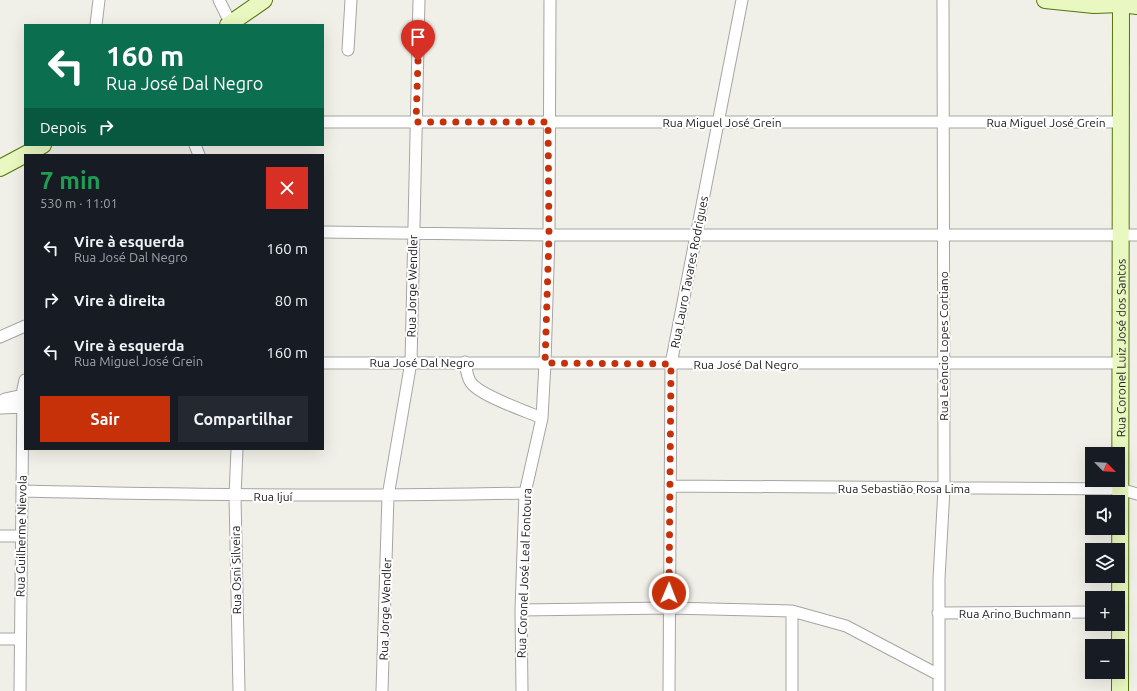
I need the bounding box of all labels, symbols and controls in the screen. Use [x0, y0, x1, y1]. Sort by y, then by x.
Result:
pin [401, 20, 435, 61]
icon: arrive [407, 26, 429, 48]
icon: left [40, 40, 92, 92]
text: 160 m [106, 40, 184, 71]
text: Rua José Dal Negro [106, 73, 263, 93]
icon: right [95, 116, 117, 138]
street label: Rua Miguel José Grein [662, 116, 782, 129]
street label: Rua Miguel José Grein [986, 116, 1106, 129]
text: Depois [40, 119, 87, 136]
text: 7 min [40, 167, 101, 194]
button: close [266, 167, 308, 209]
street label: Rua Lauro Tavares Rodrigues [668, 195, 710, 349]
text: 530 m · 11:01 [40, 196, 118, 210]
text: Vire à esquerda [74, 233, 184, 250]
street label: Rua Jorge Wendler [405, 234, 419, 337]
icon: left [40, 237, 62, 259]
text: 160 m [266, 240, 308, 257]
text: Rua José Dal Negro [74, 250, 188, 264]
street label: Rua Coronel Luiz José dos Santos [1114, 259, 1127, 437]
street label: Rua Leôncio Lopes Cortiano [937, 271, 950, 421]
icon: right [40, 289, 62, 311]
text: Vire à direita [74, 292, 166, 309]
text: 80 m [275, 292, 308, 309]
text: Vire à esquerda [74, 337, 184, 354]
icon: left [40, 341, 62, 363]
text: 160 m [266, 344, 308, 361]
text: Rua Miguel José Grein [74, 354, 203, 368]
street label: Rua José Dal Negro [370, 356, 474, 369]
street label: Rua José Dal Negro [694, 358, 798, 371]
button: Sair [40, 396, 170, 442]
button: Compartilhar [178, 396, 308, 442]
north arrow [1085, 447, 1125, 487]
map controls [1085, 447, 1125, 679]
street label: Rua Guilherme Nievola [13, 475, 29, 597]
street label: Rua Sebastião Rosa Lima [838, 482, 970, 495]
street label: Rua Coronel José Leal Fontoura [515, 488, 533, 658]
street label: Rua Ijuí [253, 490, 294, 503]
button: sound [1085, 495, 1125, 535]
street label: Rua Osni Silveira [229, 526, 243, 614]
button: layers [1085, 543, 1125, 583]
street label: Rua Jorge Wendler [377, 557, 393, 661]
position arrow [648, 572, 690, 614]
button: + [1085, 591, 1125, 631]
street label: Rua Arino Buchmann [959, 607, 1071, 620]
button: − [1085, 639, 1125, 679]

